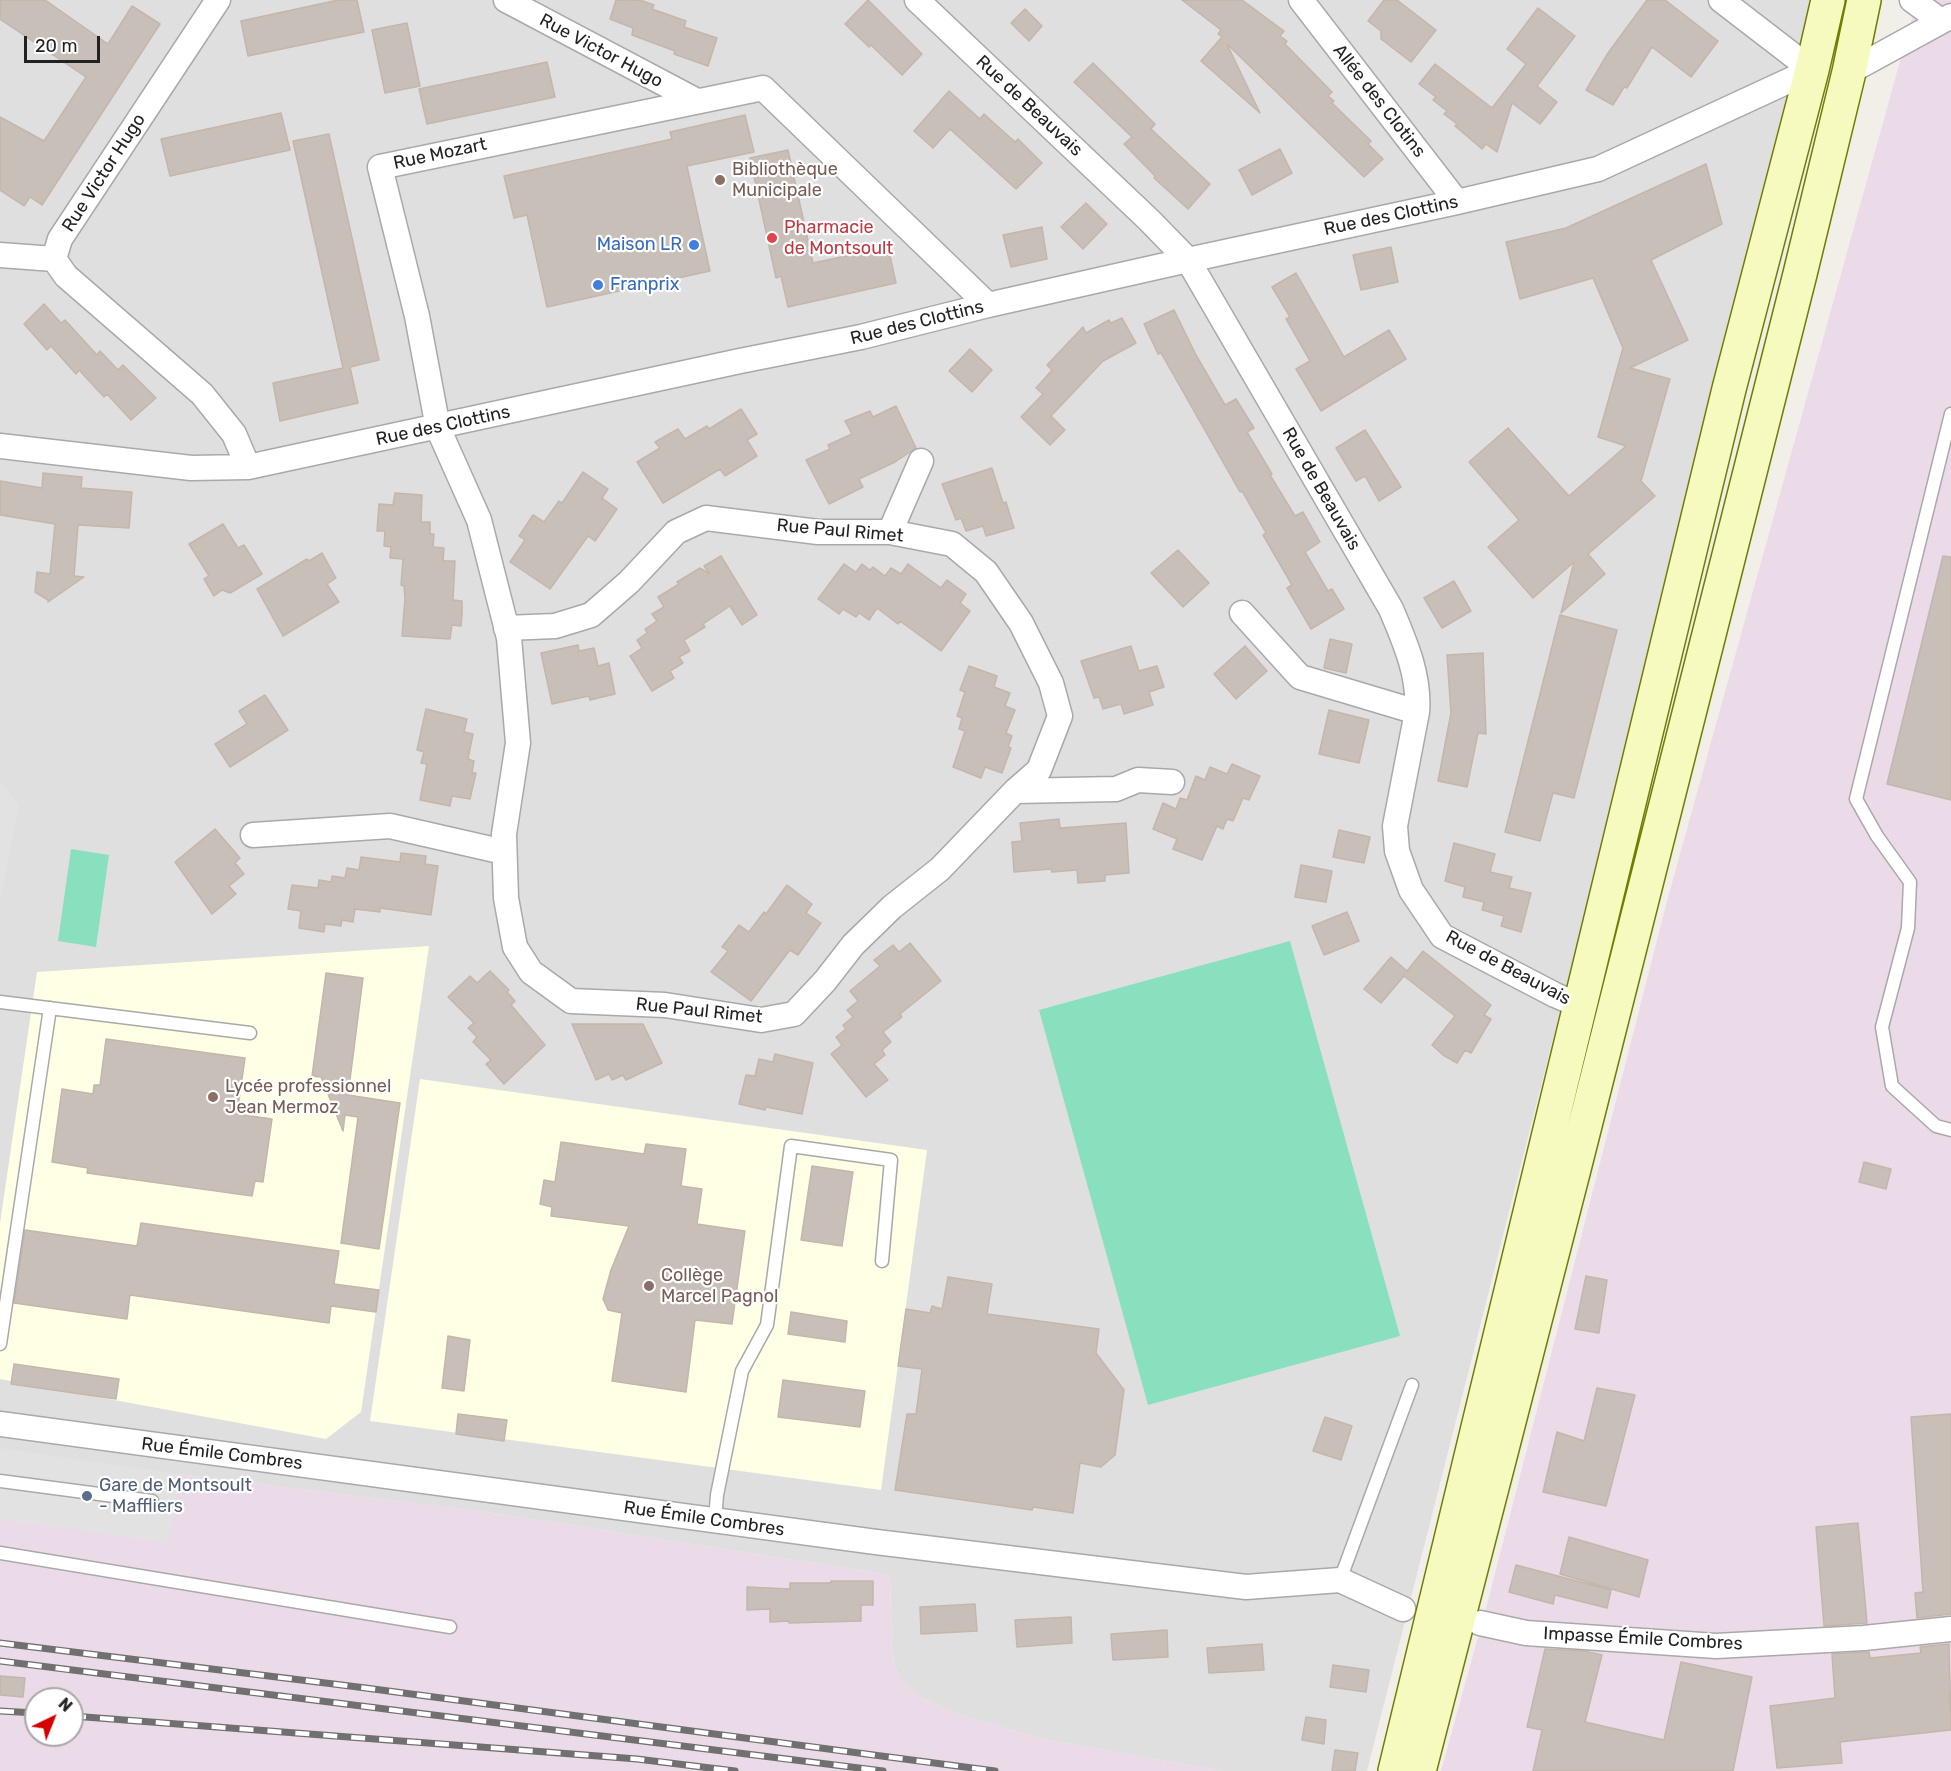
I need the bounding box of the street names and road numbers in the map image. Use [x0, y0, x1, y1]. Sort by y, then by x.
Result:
street label: Rue Victor Hugo [536, 9, 666, 93]
street label: Allée des Clotins [1328, 40, 1430, 162]
street label: Rue de Beauvais [971, 51, 1087, 161]
street label: Rue Victor Hugo [58, 110, 150, 236]
street label: Rue Mozart [391, 134, 489, 174]
street label: Rue des Clottins [1322, 191, 1460, 241]
street label: Rue des Clottins [848, 296, 986, 350]
street label: Rue des Clottins [374, 401, 512, 451]
street label: Rue de Beauvais [1277, 424, 1365, 554]
street label: Rue Paul Rimet [776, 515, 904, 547]
street label: Rue de Beauvais [1442, 926, 1574, 1010]
street label: Rue Paul Rimet [635, 994, 763, 1028]
street label: Rue Émile Combres [140, 1433, 304, 1475]
street label: Rue Émile Combres [622, 1497, 786, 1541]
street label: Impasse Émile Combres [1543, 1623, 1743, 1655]

